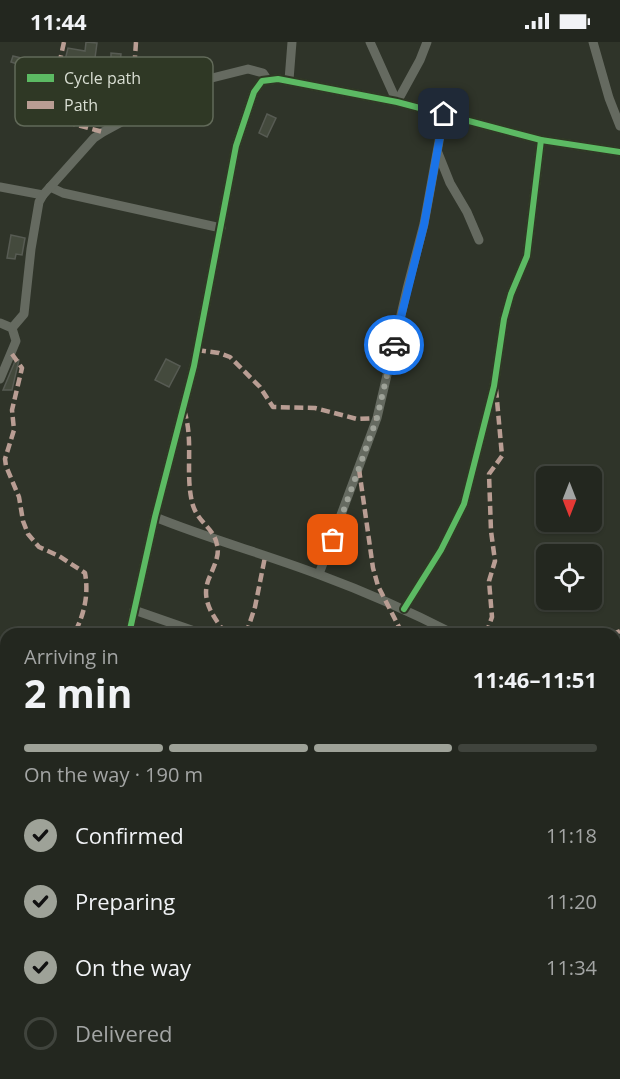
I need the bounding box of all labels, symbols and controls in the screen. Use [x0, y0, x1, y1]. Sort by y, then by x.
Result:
text: 11:44 [30, 6, 87, 36]
legend [15, 57, 213, 126]
text: Cycle path [64, 67, 141, 89]
pin [418, 88, 469, 139]
text: Path [64, 94, 98, 116]
icon: home [427, 97, 460, 130]
courier [364, 315, 424, 375]
icon: car [378, 329, 411, 362]
north arrow [536, 466, 602, 532]
map controls [536, 466, 602, 610]
pin [307, 514, 358, 565]
icon: bag [316, 523, 349, 556]
button: locate [536, 544, 602, 610]
text: Arriving in [24, 643, 119, 670]
text: 11:46–11:51 [473, 664, 597, 694]
text: 2 min [24, 666, 132, 719]
text: On the way · 190 m [24, 761, 203, 788]
icon: check [24, 819, 57, 852]
text: Confirmed [75, 820, 184, 850]
text: 11:18 [546, 822, 597, 849]
icon: check [24, 885, 57, 918]
text: Preparing [75, 886, 175, 916]
text: 11:20 [546, 888, 597, 915]
icon: check [24, 951, 57, 984]
text: On the way [75, 952, 191, 982]
text: 11:34 [546, 954, 597, 981]
text: Delivered [75, 1018, 173, 1048]

